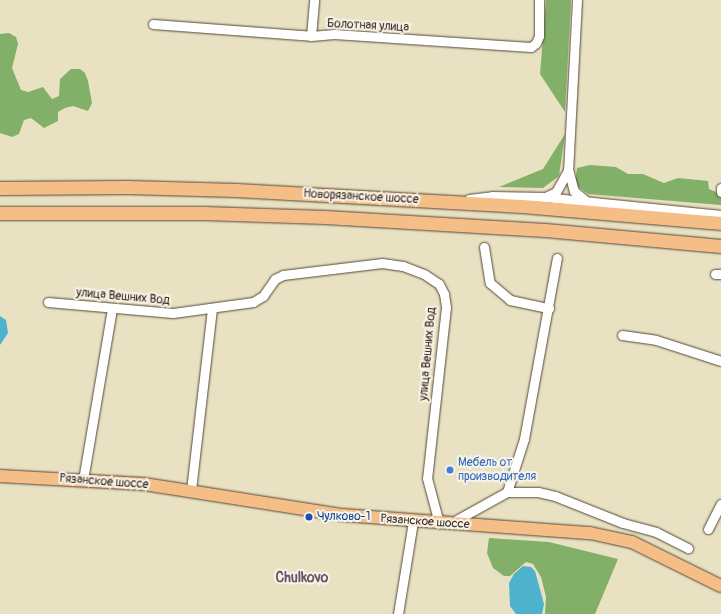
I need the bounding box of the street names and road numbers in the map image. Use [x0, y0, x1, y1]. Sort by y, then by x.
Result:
street label: Болотная улица [327, 17, 409, 35]
street label: Новорязанское шоссе [303, 187, 419, 207]
street label: улица Вешних Вод [76, 286, 170, 308]
street label: улица Вешних Вод [417, 307, 439, 401]
street label: Рязанское шоссе [59, 472, 149, 492]
street label: Рязанское шоссе [380, 512, 470, 532]

